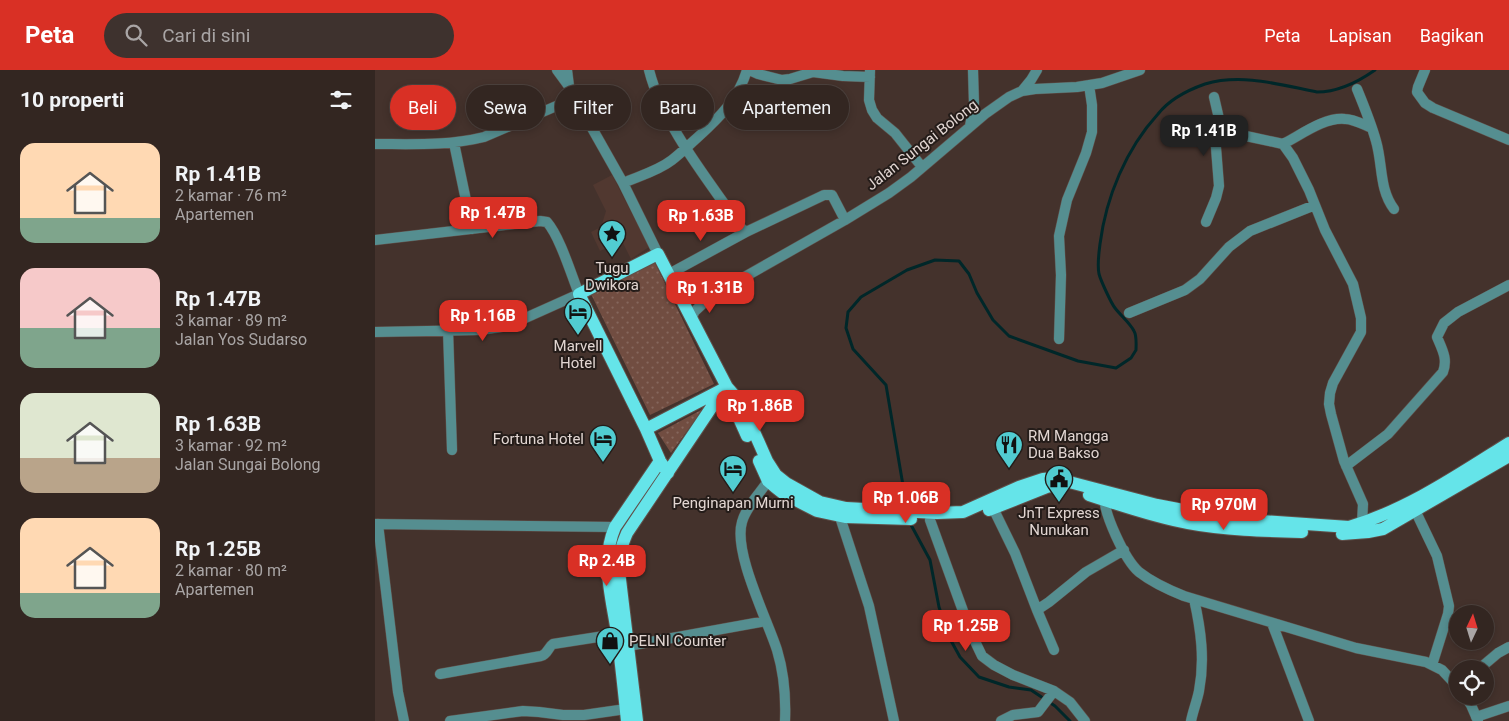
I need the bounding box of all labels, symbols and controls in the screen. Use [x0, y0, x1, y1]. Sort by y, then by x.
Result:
search box [104, 13, 454, 58]
text: Peta [25, 21, 74, 49]
icon: search [122, 21, 150, 49]
text: Cari di sini [162, 24, 250, 47]
text: Peta [1264, 25, 1301, 46]
text: Lapisan [1329, 25, 1392, 46]
text: Bagikan [1420, 25, 1484, 46]
chip: Beli [390, 85, 456, 130]
chip: Sewa [466, 85, 545, 130]
chip: Filter [555, 85, 631, 130]
chip: Baru [641, 85, 714, 130]
chip: Apartemen [724, 85, 849, 130]
icon: filters [327, 86, 355, 114]
text: 10 properti [20, 88, 124, 112]
street label: Jalan Sungai Bolong [863, 96, 981, 194]
pin: Rp 1.41B [1152, 114, 1256, 157]
text: Rp 1.41B [1171, 121, 1237, 140]
text: Rp 1.41B [175, 162, 261, 186]
icon: home [60, 163, 120, 223]
text: 2 kamar · 76 m² [175, 186, 287, 205]
pin: Rp 1.47B [441, 196, 545, 239]
pin: Rp 1.63B [649, 200, 753, 242]
text: Rp 1.47B [460, 203, 526, 222]
text: Apartemen [175, 205, 254, 224]
text: Rp 1.63B [668, 206, 734, 225]
place icon: Tugu Dwikora [597, 219, 627, 258]
place label: Tugu Dwikora [585, 259, 639, 294]
pin: Rp 1.31B [658, 272, 762, 314]
text: Rp 1.31B [677, 278, 743, 297]
text: Rp 1.47B [175, 287, 261, 311]
icon: home [60, 288, 120, 348]
hotel icon: Marvell Hotel [563, 297, 593, 336]
pin: Rp 1.16B [431, 300, 535, 342]
text: Rp 1.16B [450, 306, 516, 325]
text: 3 kamar · 89 m² [175, 311, 287, 330]
text: Jalan Yos Sudarso [175, 330, 307, 349]
place label: Marvell Hotel [554, 337, 602, 372]
pin: Rp 1.86B [708, 390, 812, 432]
text: Rp 1.86B [727, 396, 793, 415]
text: Rp 1.63B [175, 412, 261, 436]
icon: home [60, 413, 120, 473]
hotel icon: Fortuna Hotel [588, 424, 618, 463]
place label: RM Mangga Dua Bakso [1028, 427, 1109, 462]
place label: Fortuna Hotel [493, 430, 584, 448]
restaurant icon: RM Mangga Dua Bakso [994, 430, 1024, 469]
text: 3 kamar · 92 m² [175, 436, 287, 455]
hotel icon: Penginapan Murni [718, 454, 748, 493]
text: Jalan Sungai Bolong [175, 455, 321, 474]
public building icon: JnT Express Nunukan [1044, 464, 1074, 503]
pin: Rp 1.06B [854, 482, 958, 524]
text: Rp 1.06B [873, 488, 939, 507]
pin: Rp 970M [1178, 488, 1270, 531]
place label: Penginapan Murni [672, 494, 794, 512]
text: Rp 970M [1192, 495, 1256, 514]
place label: JnT Express Nunukan [1018, 504, 1100, 539]
text: Rp 1.25B [175, 537, 261, 561]
icon: home [60, 538, 120, 598]
pin: Rp 2.4B [561, 544, 653, 587]
text: Rp 2.4B [579, 551, 635, 570]
text: 2 kamar · 80 m² [175, 561, 287, 580]
text: Apartemen [175, 580, 254, 599]
north arrow [1449, 605, 1494, 650]
map controls [1449, 605, 1494, 705]
pin: Rp 1.25B [914, 610, 1018, 652]
text: Rp 1.25B [933, 616, 999, 635]
shop icon: PELNI Counter [595, 626, 625, 665]
place label: PELNI Counter [629, 632, 726, 650]
button: locate [1449, 660, 1494, 705]

